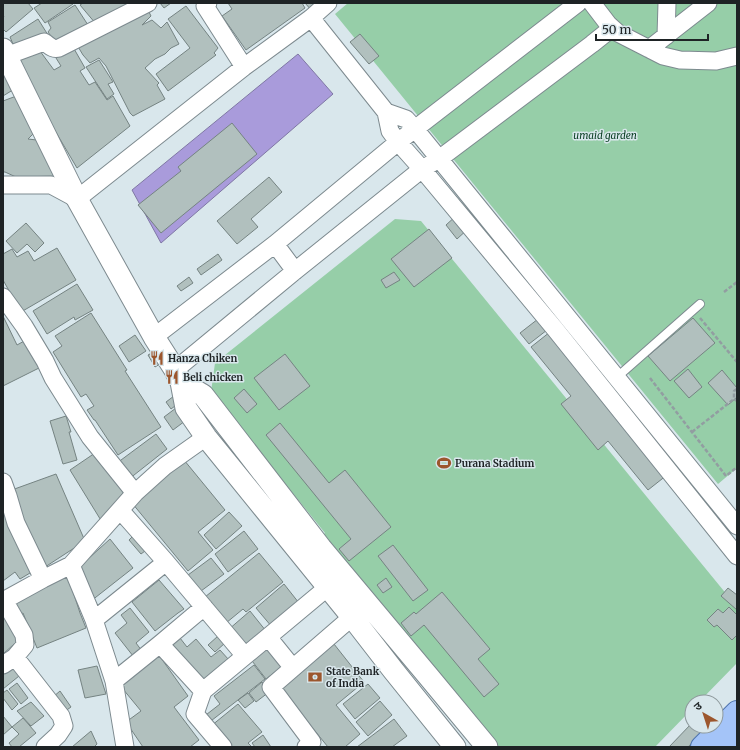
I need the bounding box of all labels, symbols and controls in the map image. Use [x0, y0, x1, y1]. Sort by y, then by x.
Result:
scale bar [596, 16, 708, 42]
text: 50 m [602, 22, 631, 37]
park label: umaid garden [573, 129, 637, 142]
restaurant icon: Hanza Chiken [149, 350, 165, 366]
place label: Hanza Chiken [168, 352, 237, 365]
restaurant icon: Beli chicken [164, 369, 180, 385]
place label: Beli chicken [183, 371, 243, 384]
sports icon: Purana Stadium [436, 455, 452, 471]
place label: Purana Stadium [455, 457, 534, 470]
place label: State Bank of India [326, 665, 380, 690]
bank icon: State Bank of India [307, 669, 323, 685]
north arrow [684, 694, 724, 734]
text: उ [691, 698, 705, 714]

